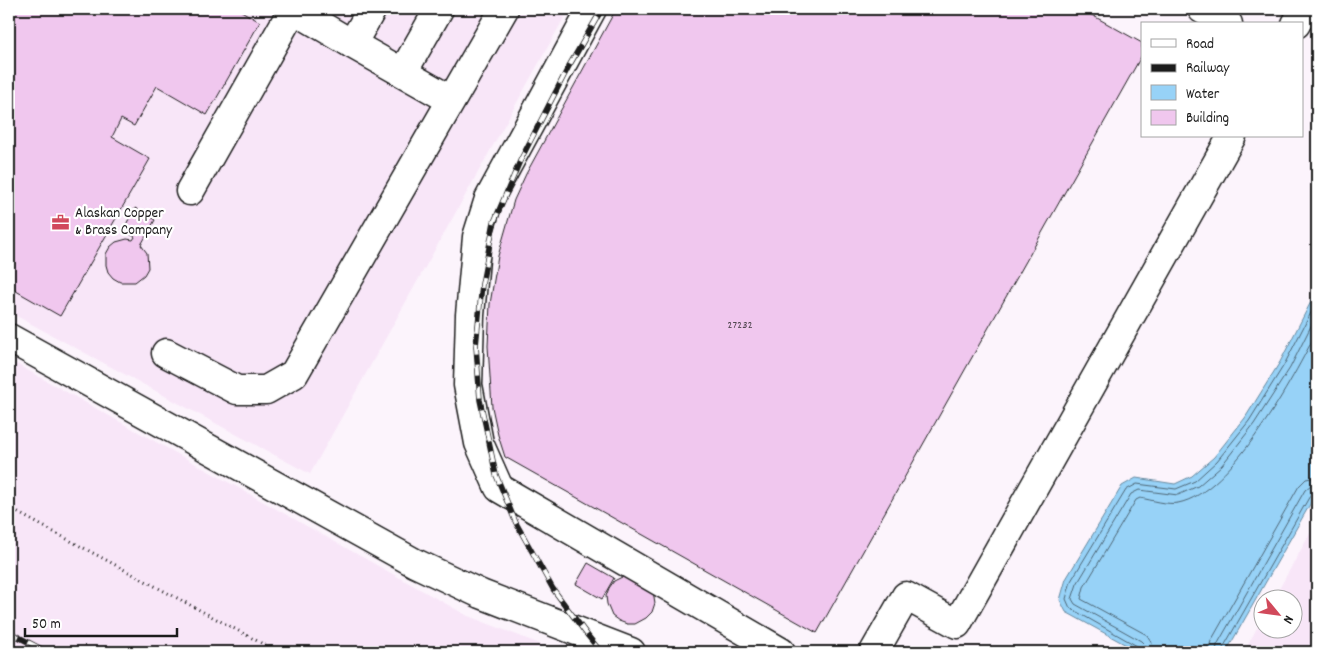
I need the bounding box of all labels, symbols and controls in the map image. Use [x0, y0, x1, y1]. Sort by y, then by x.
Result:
legend [1141, 22, 1304, 138]
text: Road [1186, 34, 1214, 56]
text: Railway [1186, 58, 1230, 80]
text: Water [1186, 84, 1220, 106]
text: Building [1186, 108, 1229, 130]
place label: Alaskan Copper & Brass Company [75, 203, 173, 242]
office icon: Alaskan Copper & Brass Company [51, 213, 71, 233]
house number: 27232 [727, 317, 753, 334]
north arrow [1254, 588, 1304, 638]
scale bar [25, 606, 178, 638]
text: N [1277, 611, 1298, 627]
text: 50 m [32, 614, 61, 636]

